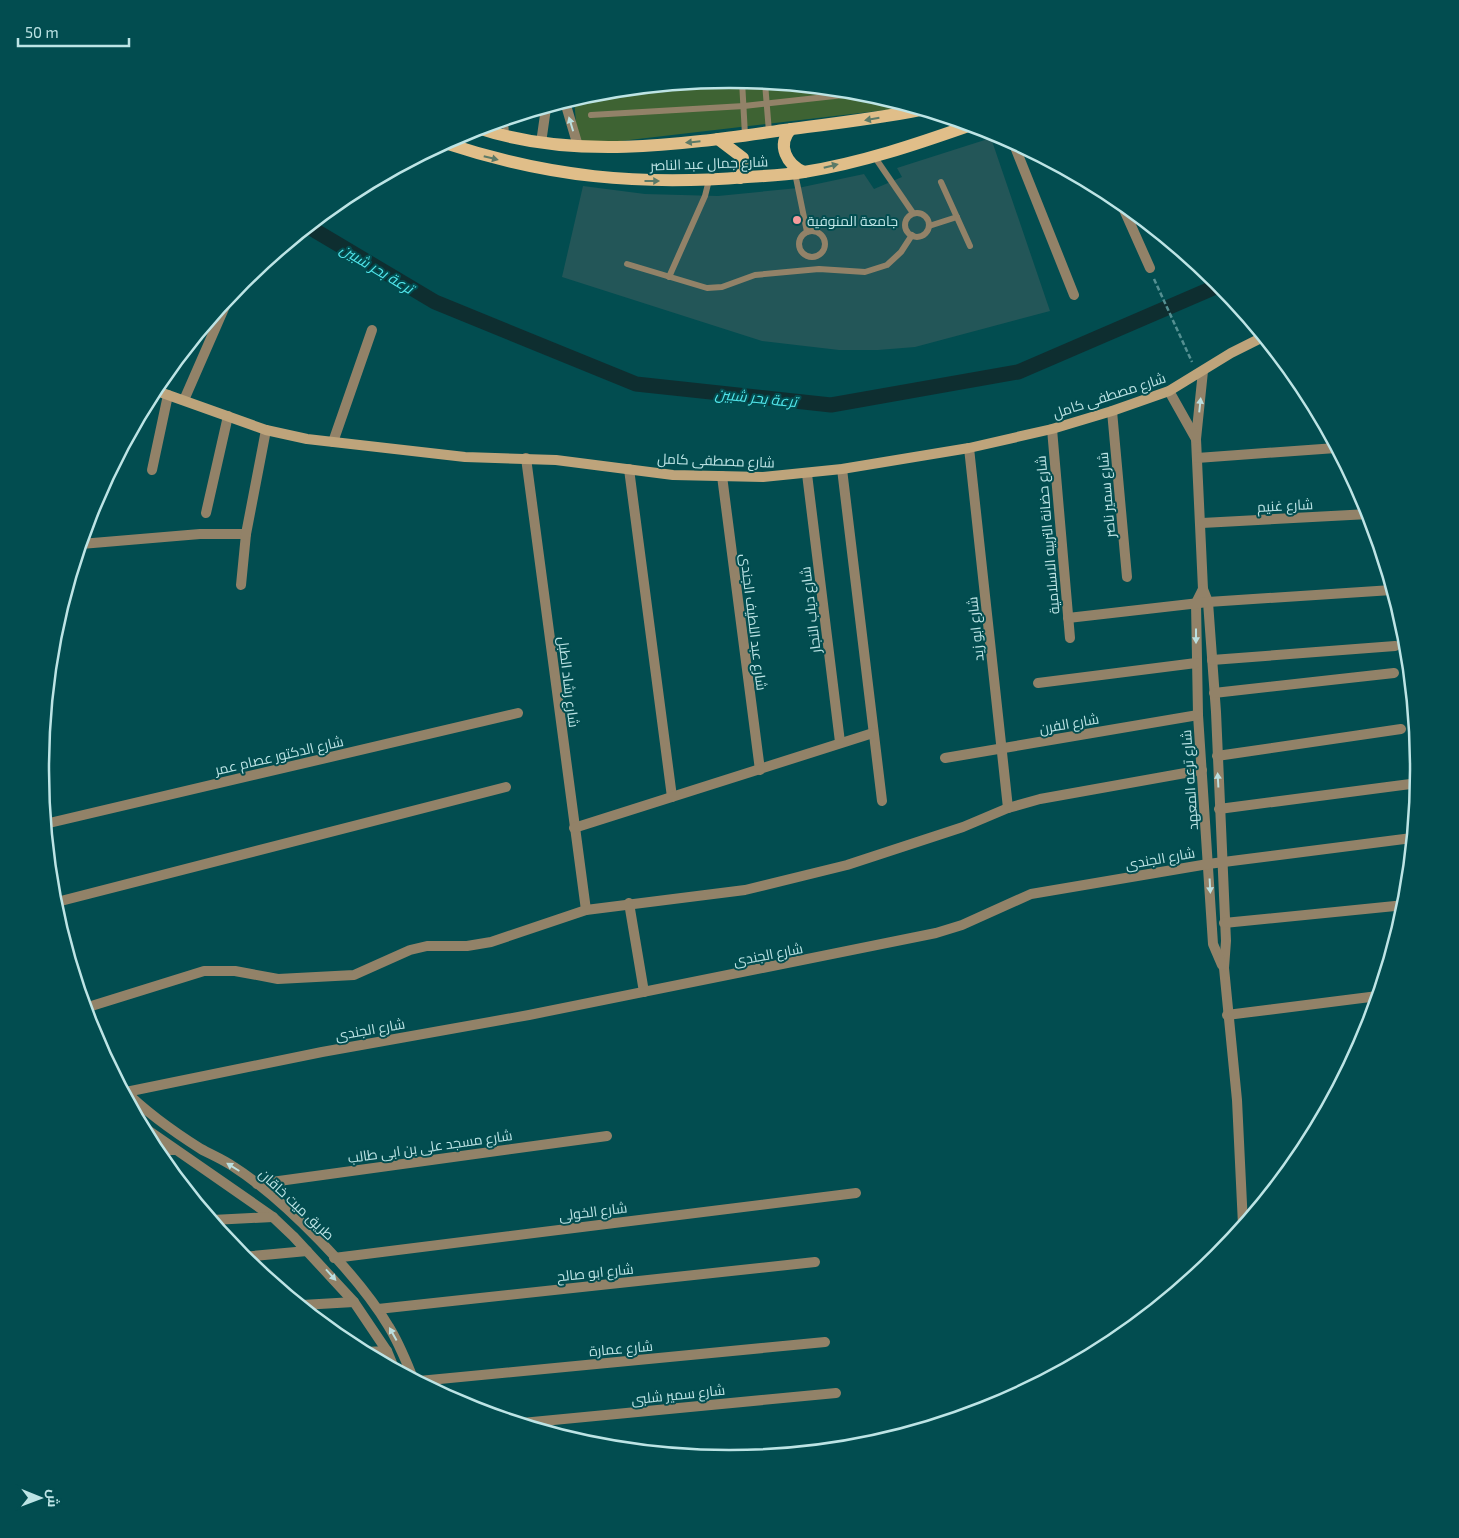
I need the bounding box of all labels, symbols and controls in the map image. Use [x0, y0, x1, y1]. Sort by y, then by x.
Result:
scale bar [18, 15, 129, 47]
text: 50 m [25, 23, 59, 41]
one-way arrow [566, 116, 574, 131]
one-way arrow [863, 116, 879, 124]
one-way arrow [685, 138, 701, 146]
street label: شارع جمال عبد الناصر [649, 152, 768, 175]
one-way arrow [484, 154, 499, 162]
one-way arrow [823, 162, 838, 170]
one-way arrow [644, 177, 660, 185]
place label: جامعة المنوفية [807, 212, 898, 229]
marker: جامعة المنوفية [791, 214, 803, 226]
water label: ترعة بحر شبين [337, 239, 419, 299]
street label: شارع مصطفى كامل [1050, 369, 1168, 422]
water label: ترعة بحر شبين [714, 384, 801, 412]
one-way arrow [1196, 397, 1204, 413]
street label: شارع مصطفى كامل [657, 449, 775, 472]
street label: شارع سمير ناصر [1094, 451, 1119, 539]
street label: شارع حضانة التربيه الاسلامية [1032, 455, 1063, 615]
street label: شارع غنيم [1257, 495, 1314, 517]
street label: شارع عبد اللطيف الجندى [736, 553, 771, 692]
street label: شارع دياب النجار [796, 566, 825, 655]
street label: شارع ابو زيد [963, 596, 988, 662]
one-way arrow [1192, 629, 1200, 645]
street label: شارع رشاد الطبل [554, 636, 583, 729]
street label: شارع الفرن [1038, 709, 1100, 738]
street label: شارع ترعه المعهد [1177, 729, 1202, 831]
street label: شارع الدكتور عصام عمر [212, 732, 345, 780]
one-way arrow [1213, 771, 1221, 787]
street label: شارع الجندى [1124, 844, 1196, 873]
one-way arrow [1206, 878, 1214, 894]
street label: شارع الجندى [732, 939, 804, 970]
street label: شارع الجندى [334, 1015, 406, 1044]
street label: شارع مسجد على بن ابى طالب [347, 1126, 513, 1167]
one-way arrow [227, 1162, 240, 1172]
street label: طريق ميت خاقان [255, 1165, 338, 1244]
street label: شارع الخولى [558, 1198, 628, 1225]
street label: شارع ابو صالح [556, 1260, 634, 1285]
one-way arrow [325, 1269, 337, 1281]
one-way arrow [389, 1326, 397, 1341]
street label: شارع عمارة [588, 1337, 654, 1360]
street label: شارع سمير شلبى [630, 1381, 726, 1408]
north arrow [15, 1473, 65, 1523]
text: ش [44, 1489, 62, 1507]

